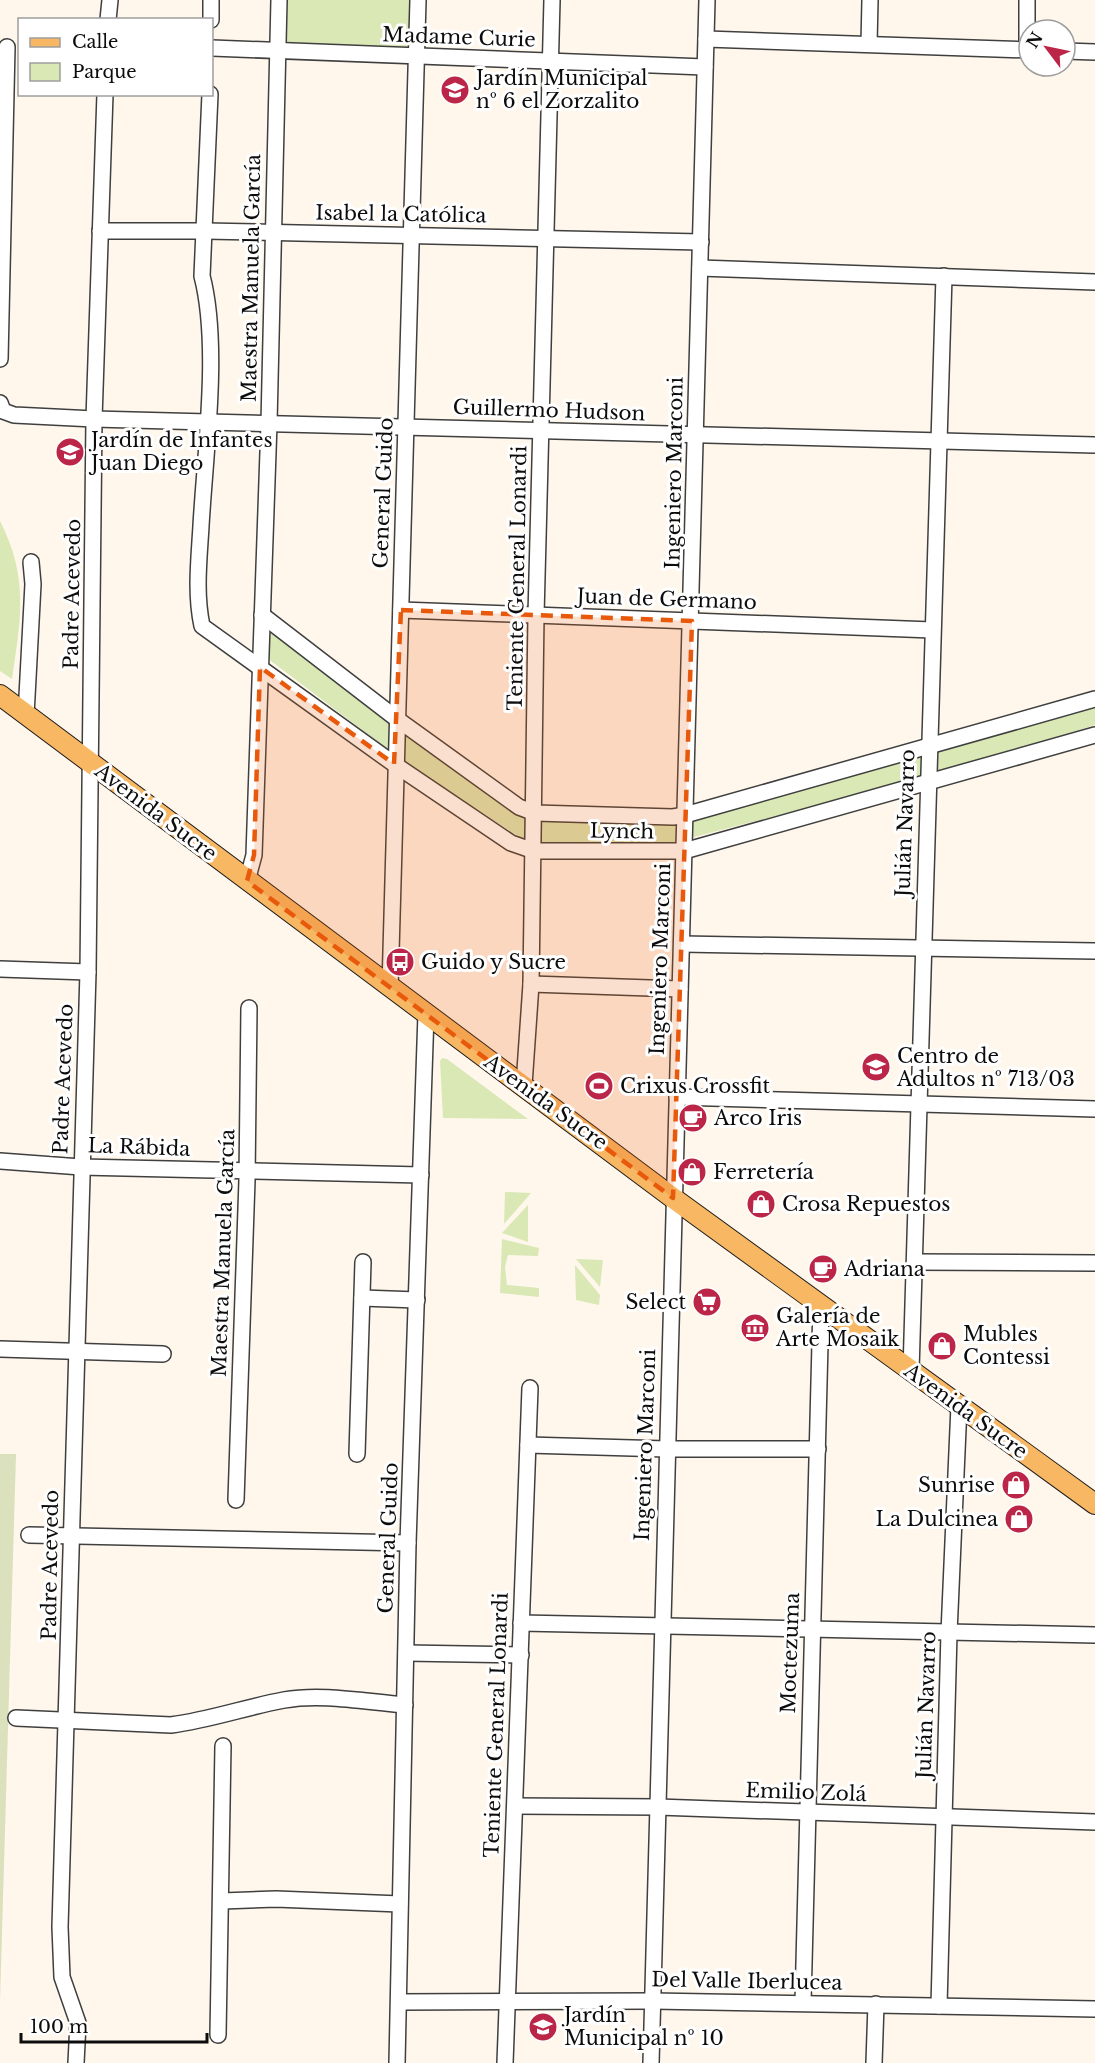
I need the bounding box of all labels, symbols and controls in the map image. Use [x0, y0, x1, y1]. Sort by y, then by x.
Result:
legend [18, 18, 213, 96]
north arrow [1017, 18, 1077, 78]
street label: Madame Curie [382, 22, 536, 52]
text: N [1022, 28, 1047, 52]
text: Calle [72, 31, 118, 53]
text: Parque [72, 61, 137, 83]
place label: Jardín Municipal nº 6 el Zorzalito [473, 66, 648, 113]
school or university icon: Jardín Municipal nº 6 el Zorzalito [439, 74, 471, 106]
street label: Maestra Manuela García [237, 153, 265, 402]
street label: Isabel la Católica [315, 201, 488, 228]
street label: Ingeniero Marconi [660, 377, 688, 569]
street label: Guillermo Hudson [452, 395, 646, 425]
street label: General Guido [368, 417, 398, 569]
place label: Jardín de Infantes Juan Diego [88, 428, 272, 475]
school or university icon: Jardín de Infantes Juan Diego [54, 436, 86, 468]
street label: Teniente General Lonardi [503, 445, 531, 711]
street label: Padre Acevedo [59, 518, 85, 670]
street label: Juan de Germano [574, 584, 757, 614]
street label: Julián Navarro [890, 749, 920, 900]
street label: Avenida Sucre [90, 758, 222, 866]
street label: Lynch [590, 818, 654, 844]
street label: Ingeniero Marconi [645, 862, 675, 1055]
bus stop icon: Guido y Sucre [384, 946, 416, 978]
place label: Guido y Sucre [421, 950, 566, 974]
street label: Padre Acevedo [48, 1003, 78, 1155]
place label: Centro de Adultos nº 713/03 [896, 1044, 1075, 1091]
street label: Avenida Sucre [479, 1049, 612, 1155]
school or university icon: Centro de Adultos nº 713/03 [860, 1051, 892, 1083]
sports icon: Crixus Crossfit [583, 1070, 615, 1102]
place label: Crixus Crossfit [620, 1074, 770, 1098]
cafe icon: Arco Iris [677, 1102, 709, 1134]
place label: Arco Iris [713, 1106, 802, 1130]
street label: Maestra Manuela García [207, 1128, 239, 1377]
street label: La Rábida [87, 1133, 192, 1161]
shop icon: Ferretería [676, 1156, 708, 1188]
place label: Ferretería [713, 1160, 815, 1184]
shop icon: Crosa Repuestos [745, 1188, 777, 1220]
place label: Crosa Repuestos [782, 1192, 950, 1216]
cafe icon: Adriana [807, 1253, 839, 1285]
place label: Adriana [843, 1257, 926, 1281]
supermarket icon: Select [691, 1286, 723, 1318]
place label: Select [625, 1290, 686, 1314]
place label: Galería de Arte Mosaik [775, 1304, 900, 1351]
museum icon: Galería de Arte Mosaik [739, 1312, 771, 1344]
place label: Mubles Contessi [963, 1322, 1050, 1369]
shop icon: Mubles Contessi [926, 1330, 958, 1362]
street label: Ingeniero Marconi [630, 1348, 660, 1541]
street label: Avenida Sucre [899, 1358, 1032, 1464]
street label: General Guido [373, 1462, 403, 1614]
shop icon: Sunrise [1000, 1469, 1032, 1501]
place label: Sunrise [918, 1473, 995, 1497]
street label: Padre Acevedo [37, 1489, 63, 1641]
shop icon: La Dulcinea [1003, 1503, 1035, 1535]
place label: La Dulcinea [875, 1507, 999, 1531]
street label: Moctezuma [776, 1591, 804, 1714]
street label: Teniente General Lonardi [479, 1592, 513, 1858]
street label: Julián Navarro [911, 1631, 941, 1782]
street label: Emilio Zolá [745, 1778, 868, 1806]
street label: Del Valle Iberlucea [651, 1967, 844, 1995]
place label: Jardín Municipal nº 10 [561, 2003, 724, 2050]
scale bar [21, 2006, 207, 2044]
school or university icon: Jardín Municipal nº 10 [527, 2011, 559, 2043]
text: 100 m [30, 2016, 88, 2038]

